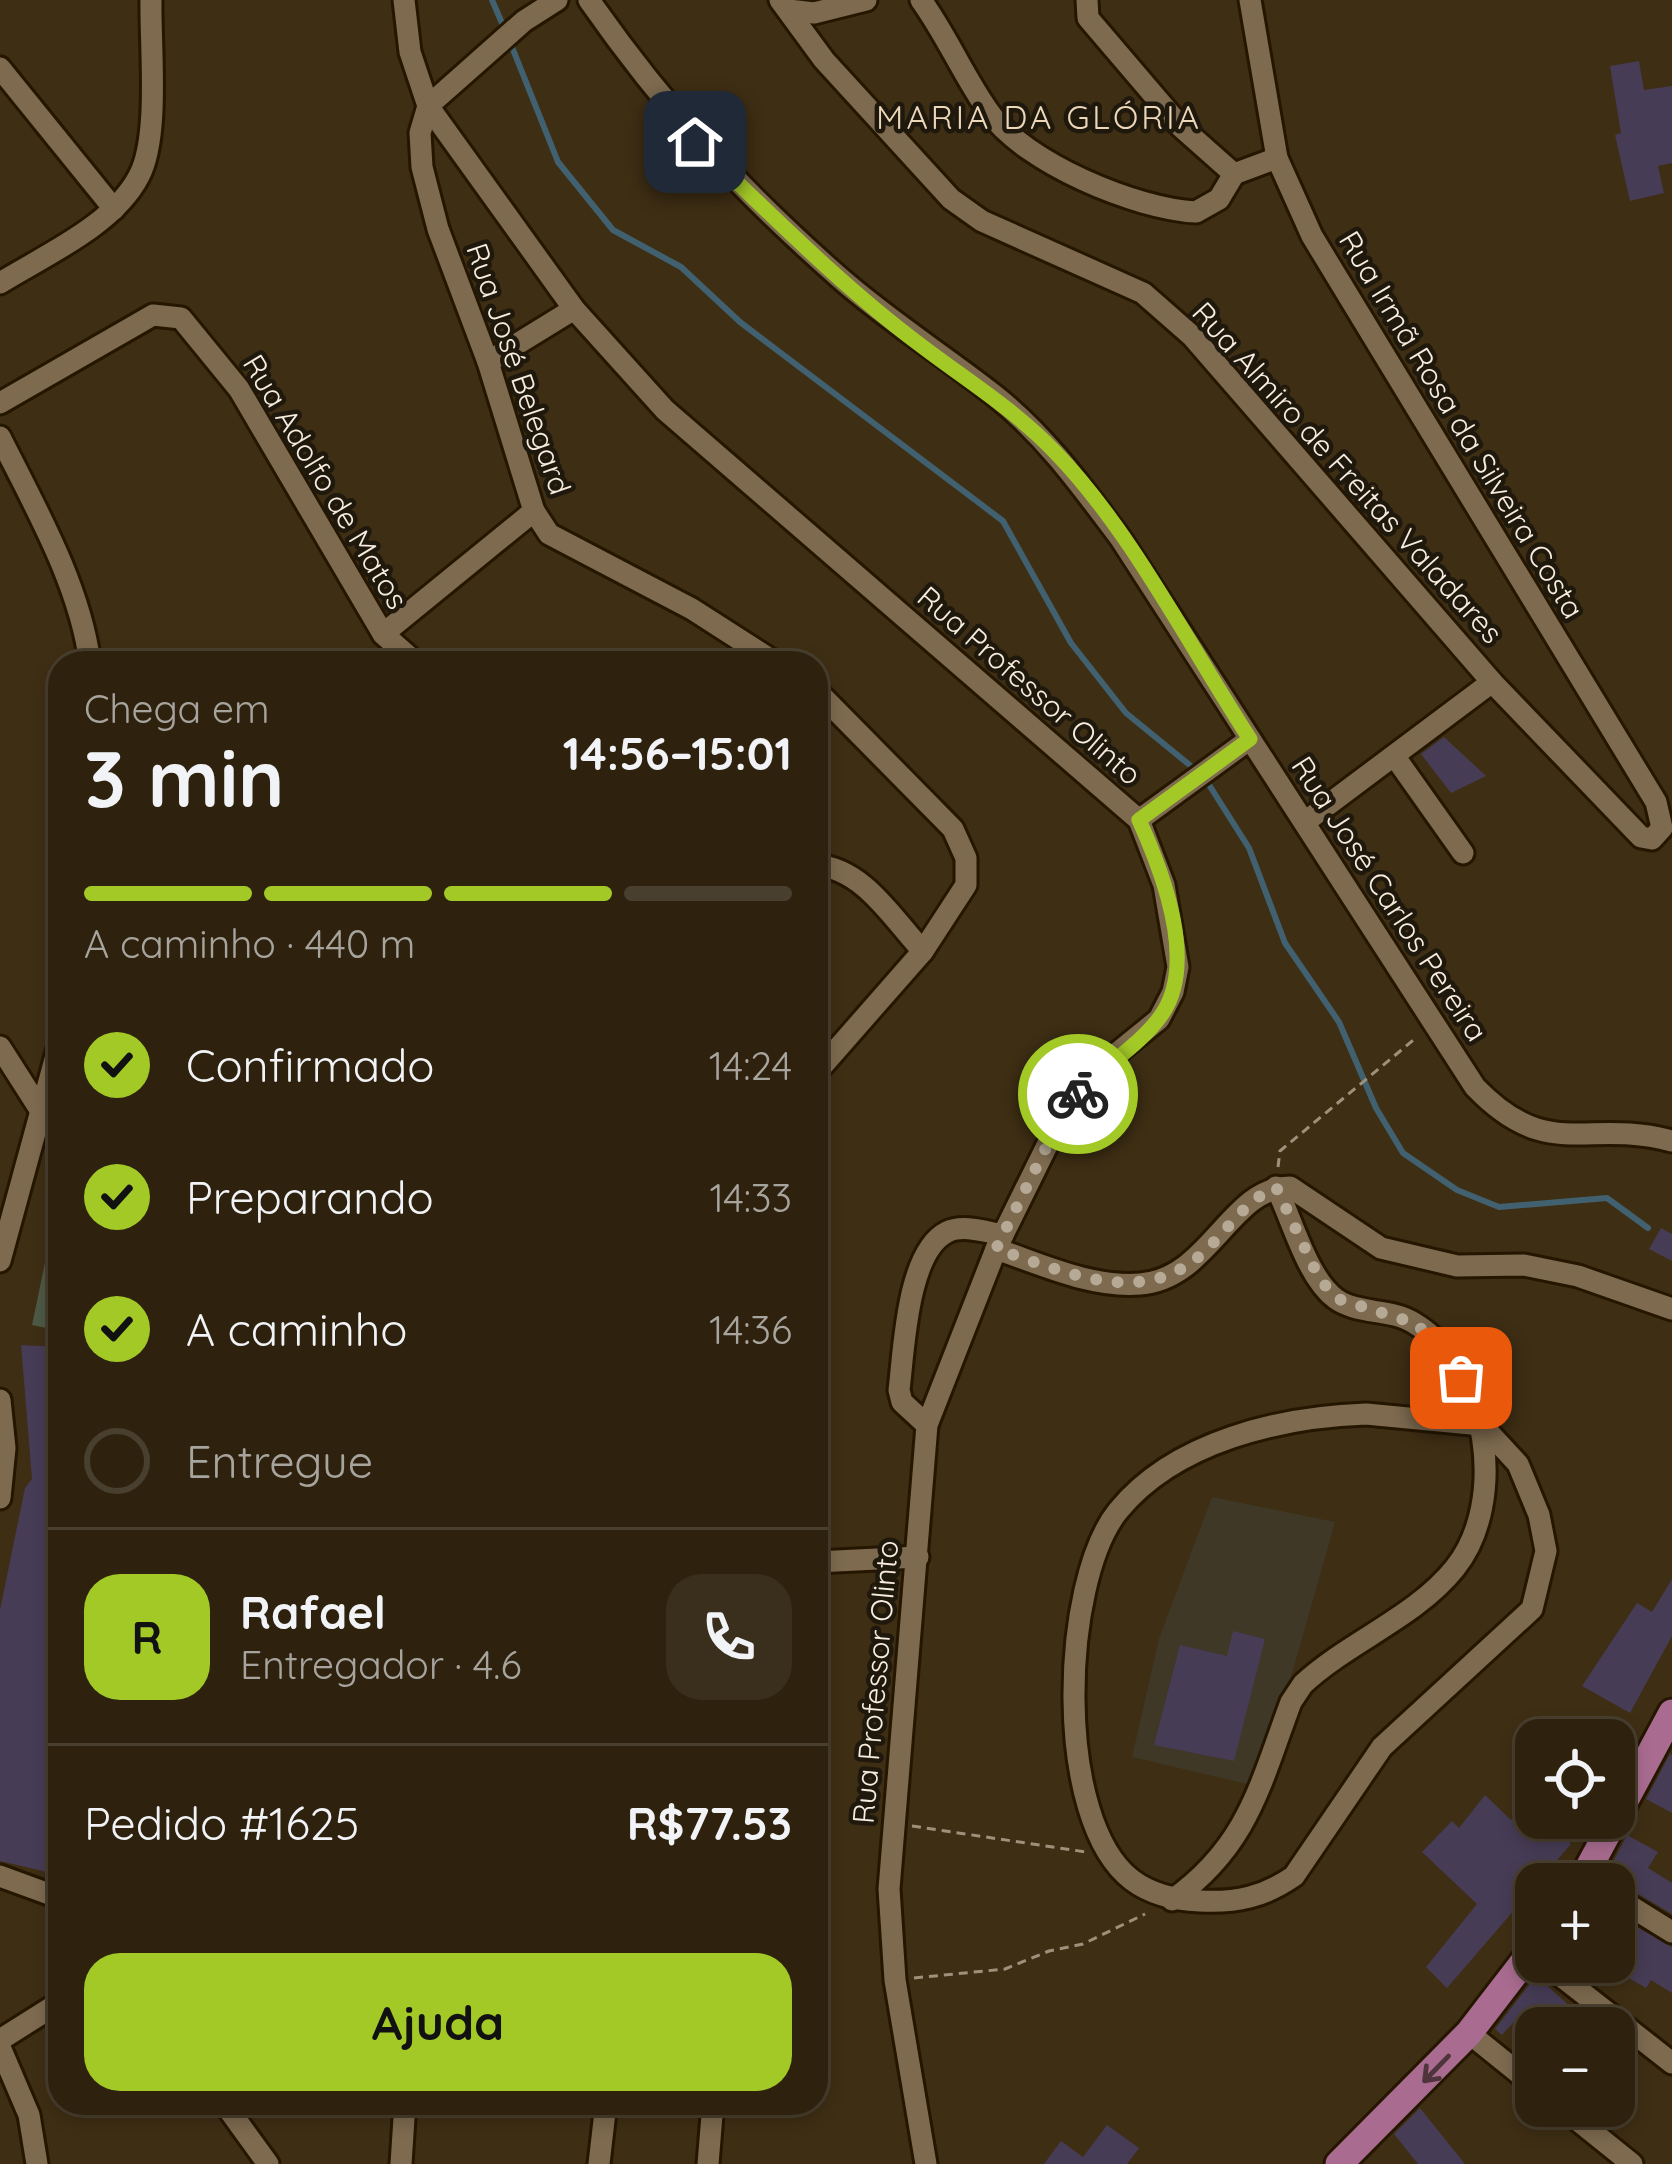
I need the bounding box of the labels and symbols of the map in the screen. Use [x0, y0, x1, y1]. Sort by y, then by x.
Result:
pin [644, 91, 746, 193]
district label: MARIA DA GLÓRIA [876, 96, 1202, 137]
street label: Rua Irmã Rosa da Silveira Costa [1331, 224, 1593, 625]
street label: Rua José Belegard [458, 238, 580, 499]
street label: Rua Almiro de Freitas Valadares [1184, 294, 1511, 651]
street label: Rua Adolfo de Matos [235, 347, 417, 616]
street label: Rua Professor Olinto [910, 578, 1149, 793]
street label: Rua José Carlos Pereira [1283, 749, 1496, 1048]
courier [1018, 1034, 1138, 1154]
pin [1410, 1327, 1512, 1429]
street label: Rua Professor Olinto [844, 1539, 906, 1825]
one-way arrow [1422, 2053, 1450, 2083]

